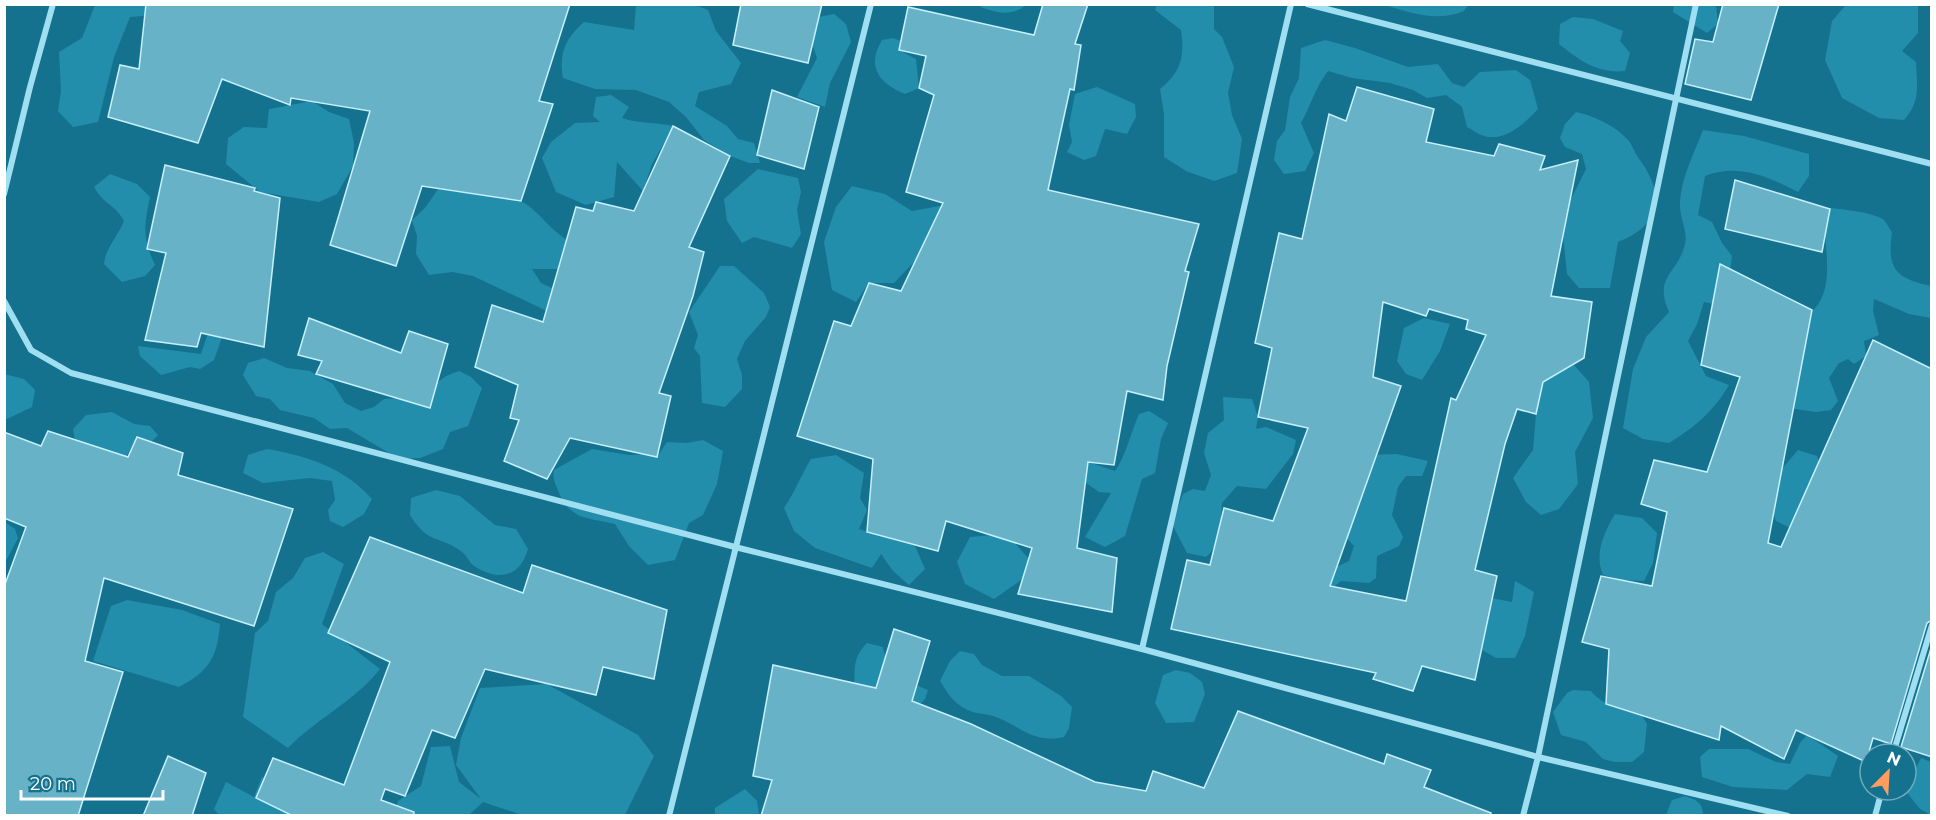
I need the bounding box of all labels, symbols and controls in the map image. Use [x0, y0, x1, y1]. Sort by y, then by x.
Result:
north arrow [1858, 742, 1918, 802]
text: N [1884, 747, 1904, 770]
scale bar [21, 763, 164, 801]
text: 20 m [30, 773, 76, 795]

